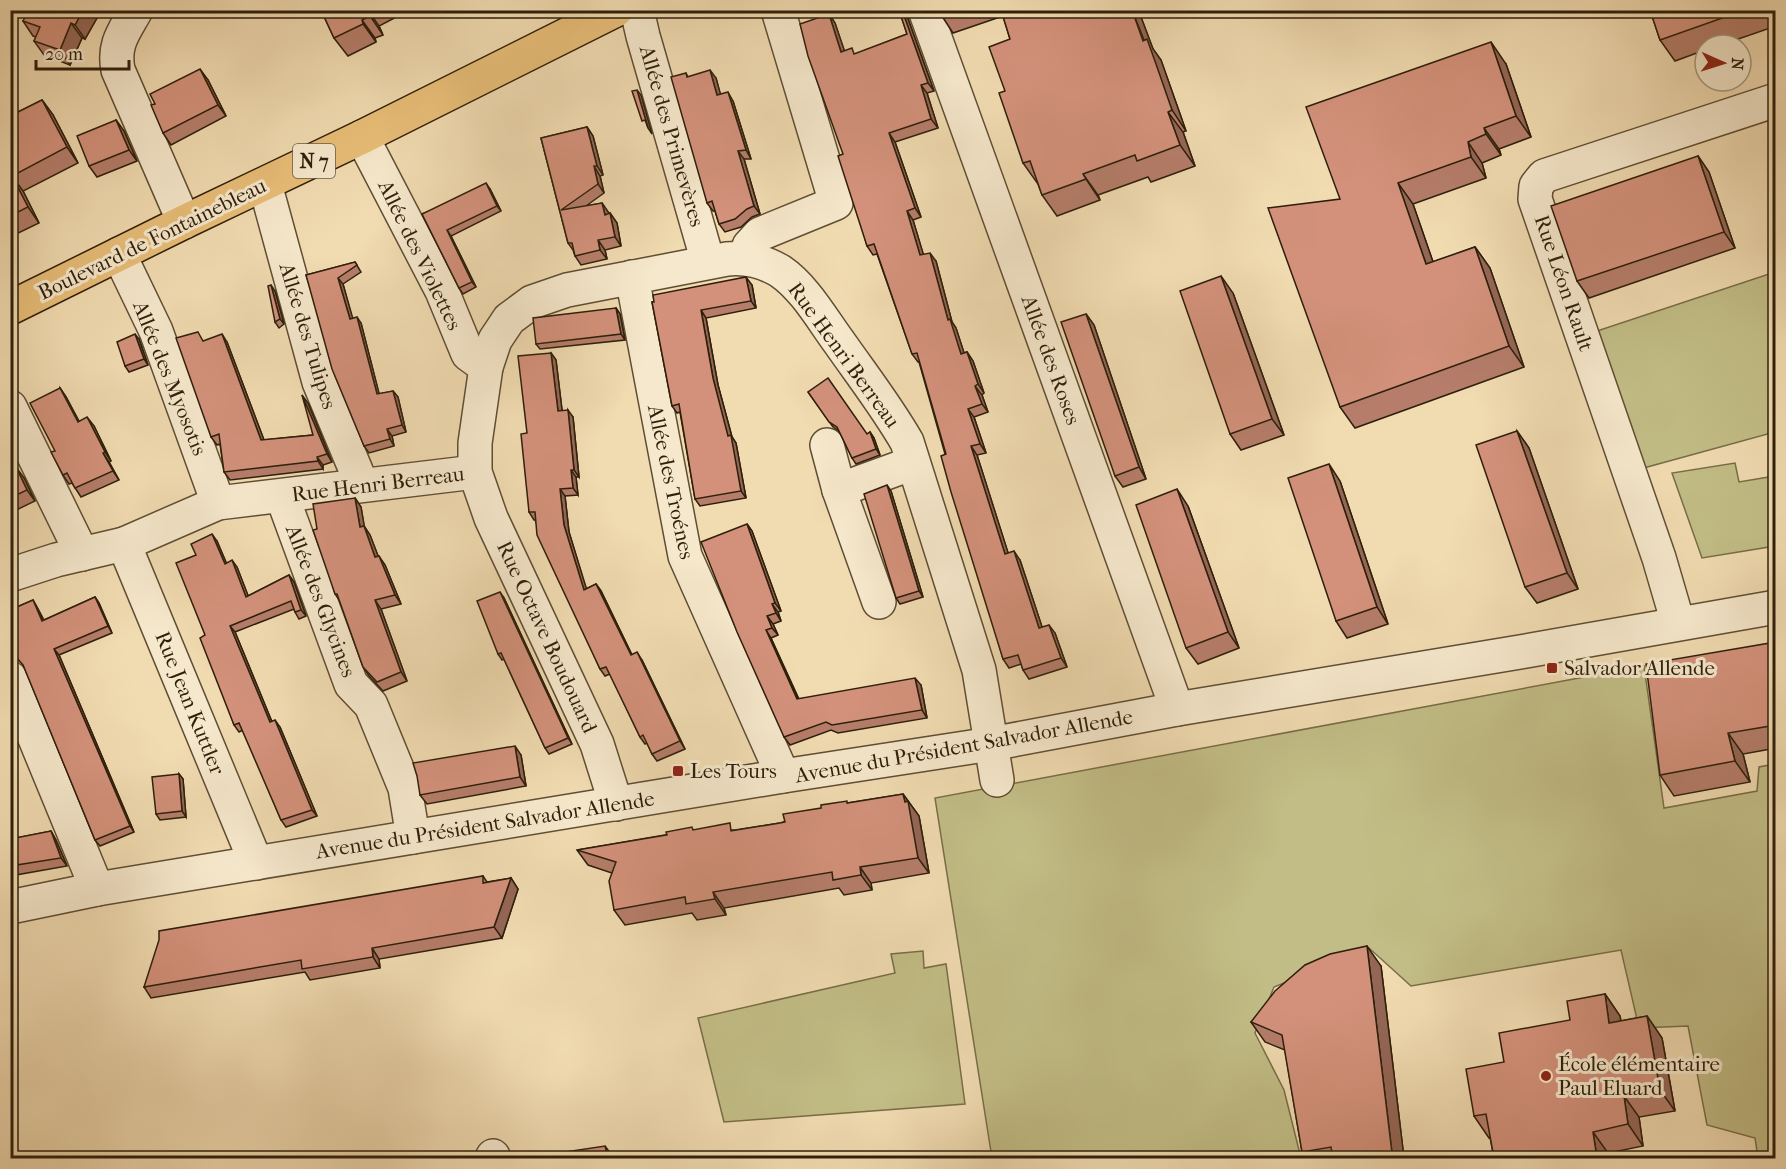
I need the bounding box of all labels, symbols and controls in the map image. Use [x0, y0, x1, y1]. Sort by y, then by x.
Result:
scale bar [36, 33, 129, 71]
north arrow [1693, 33, 1753, 93]
street label: Allée des Primevères [634, 42, 709, 230]
text: 20 m [45, 44, 83, 65]
text: N [1728, 57, 1747, 71]
road number: N 7 [293, 144, 335, 178]
street label: Boulevard de Fontainebleau [34, 173, 270, 305]
street label: Allée des Violettes [373, 175, 467, 334]
street label: Rue Léon Rault [1530, 212, 1599, 355]
street label: Allée des Tulipes [274, 259, 342, 412]
street label: Rue Henri Berreau [783, 278, 905, 432]
street label: Allée des Roses [1016, 291, 1086, 428]
street label: Allée des Myosotis [128, 296, 212, 459]
street label: Allée des Troénes [643, 402, 699, 562]
street label: Rue Henri Berreau [290, 461, 466, 507]
street label: Allée des Glycines [281, 521, 361, 681]
street label: Rue Octave Boudouard [492, 537, 602, 737]
street label: Rue Jean Kuttler [150, 628, 230, 778]
place label: Salvador Allende [1564, 656, 1715, 680]
marker: Salvador Allende [1545, 661, 1559, 675]
street label: Avenue du Président Salvador Allende [792, 704, 1135, 788]
place label: Les Tours [690, 759, 777, 783]
marker: Les Tours [671, 764, 685, 778]
street label: Avenue du Président Salvador Allende [313, 786, 656, 864]
place label: École élémentaire Paul Eluard [1558, 1052, 1720, 1100]
marker: École élémentaire Paul Eluard [1539, 1069, 1553, 1083]

